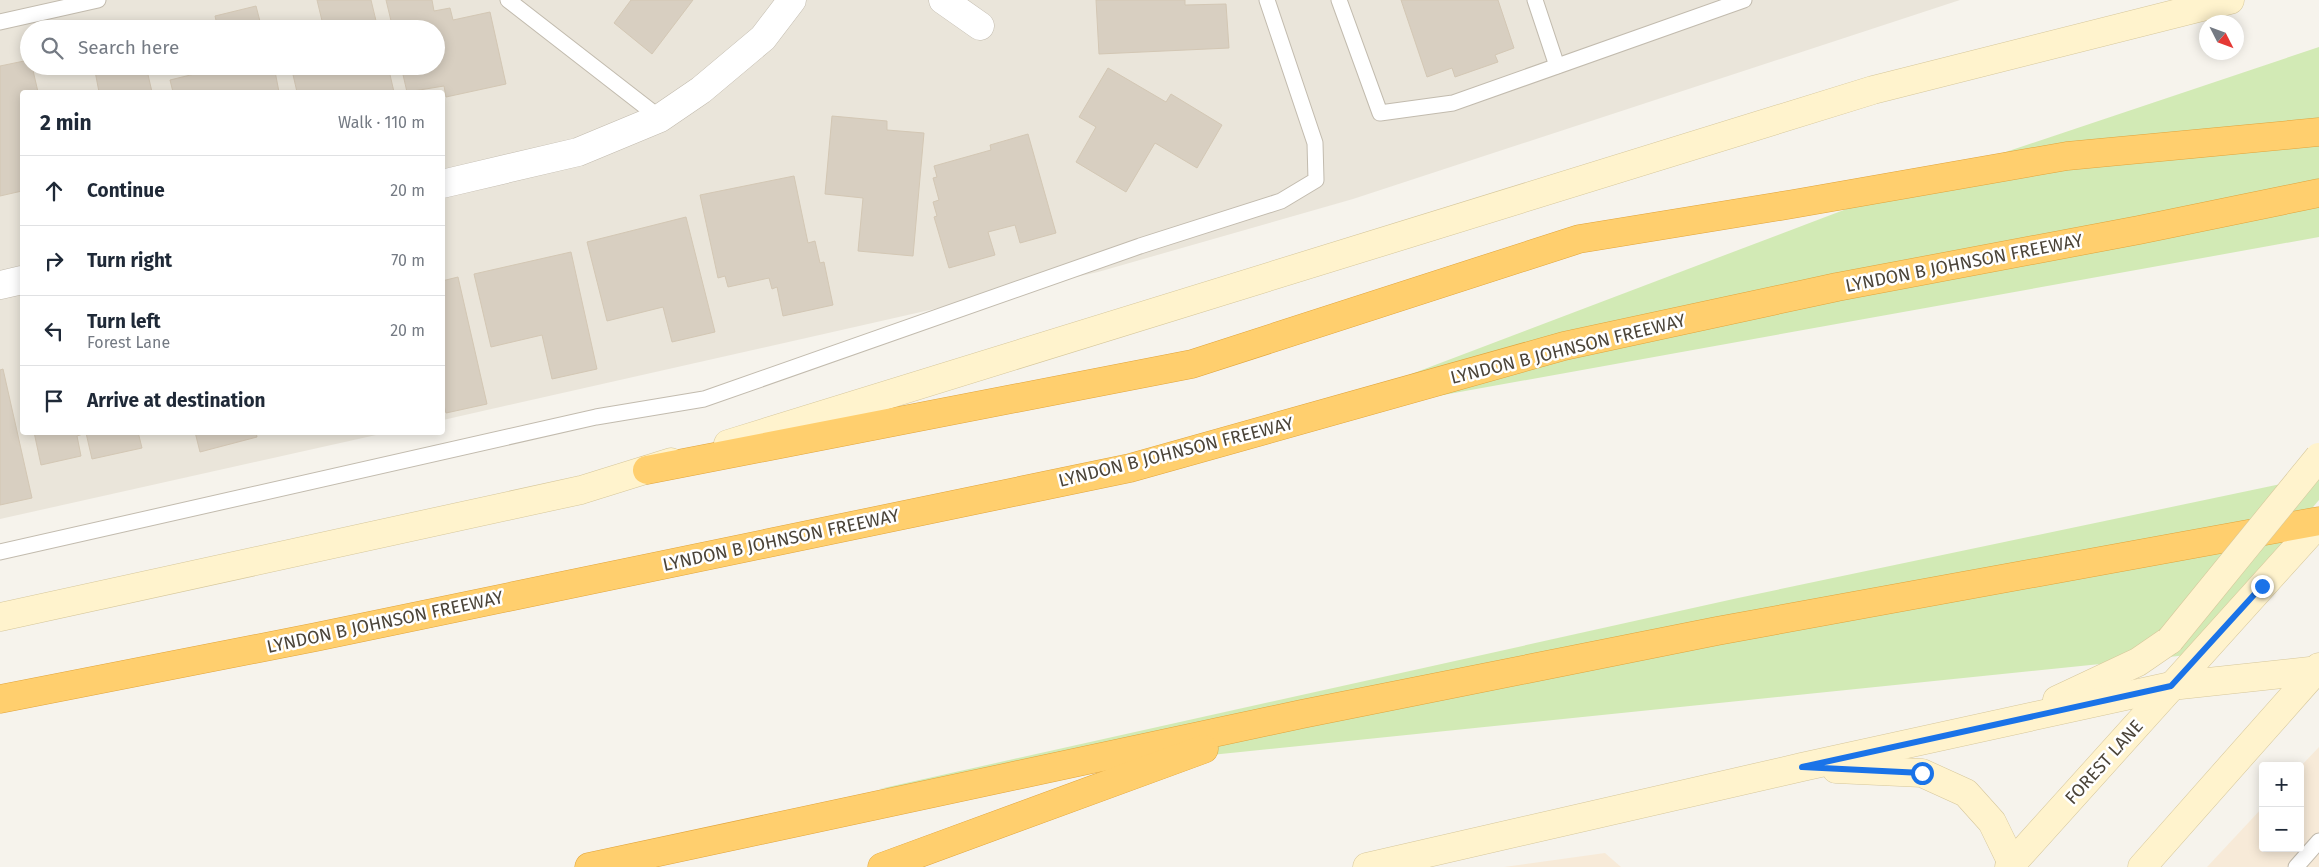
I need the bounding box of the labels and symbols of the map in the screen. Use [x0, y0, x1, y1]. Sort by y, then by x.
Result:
north arrow [2199, 15, 2244, 60]
street label: LYNDON B JOHNSON FREEWAY [1843, 229, 2085, 297]
street label: LYNDON B JOHNSON FREEWAY [1448, 309, 1688, 389]
street label: LYNDON B JOHNSON FREEWAY [1056, 412, 1296, 492]
street label: LYNDON B JOHNSON FREEWAY [661, 504, 901, 576]
route end [2251, 575, 2274, 598]
street label: LYNDON B JOHNSON FREEWAY [265, 586, 505, 658]
street label: FOREST LANE [2060, 715, 2148, 809]
route start [1911, 762, 1934, 785]

